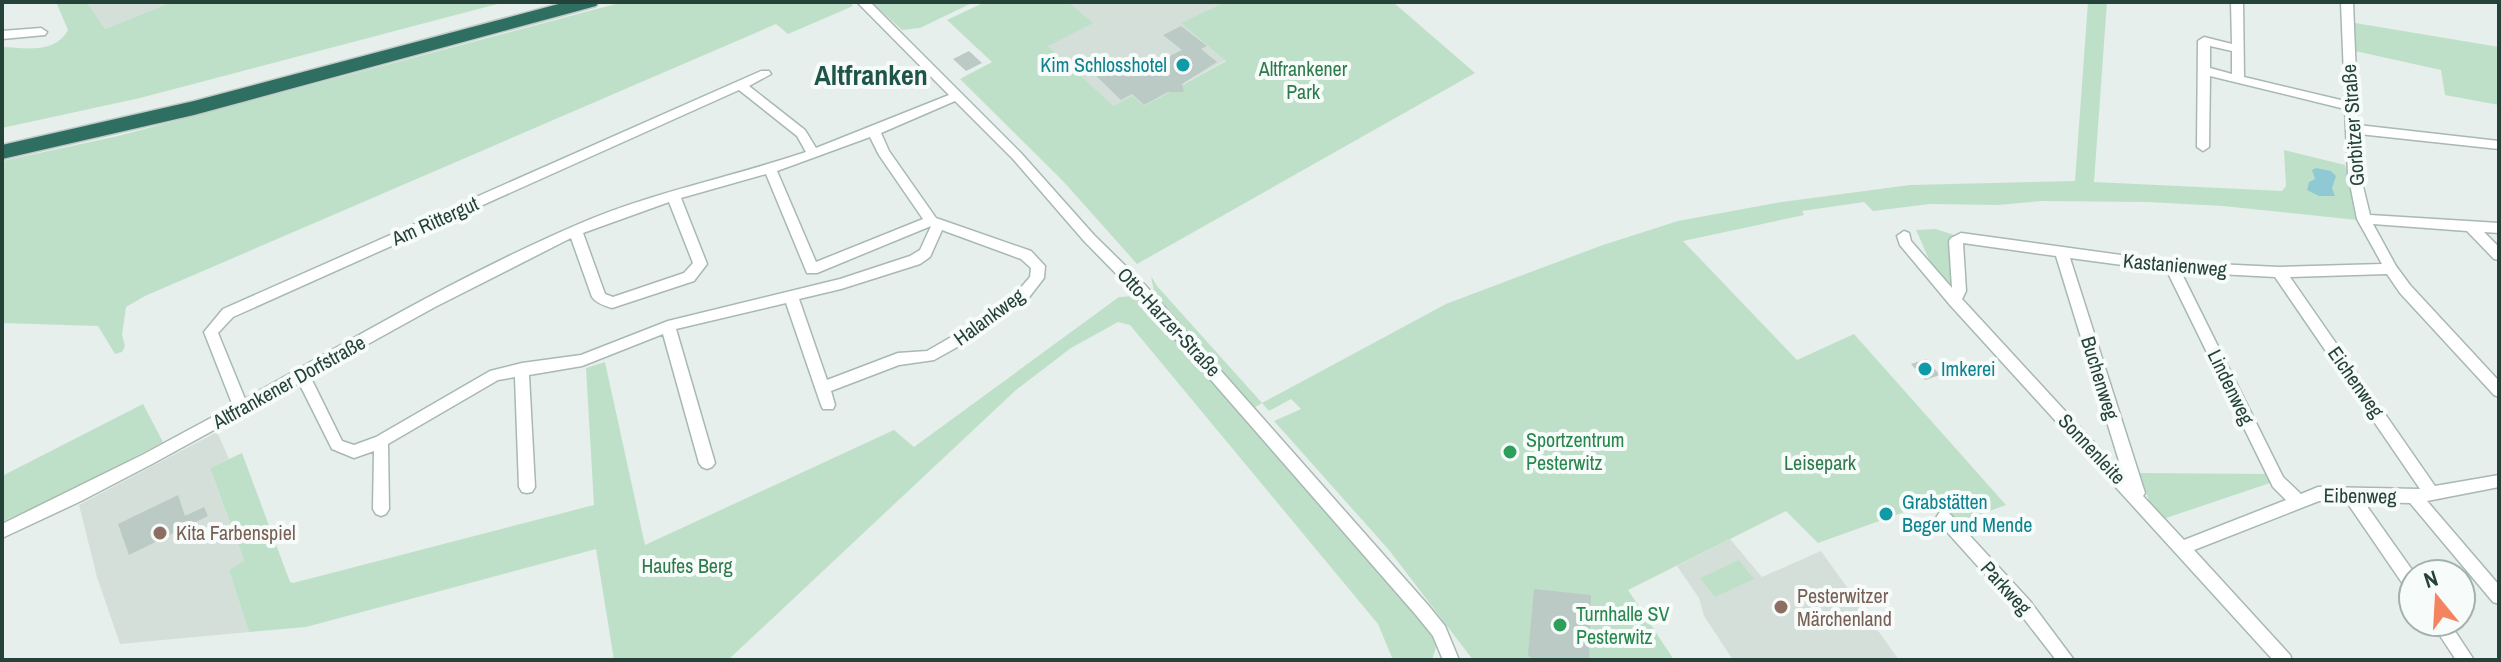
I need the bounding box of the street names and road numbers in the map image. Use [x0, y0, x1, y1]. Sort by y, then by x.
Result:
street label: Gorbitzer Straße [2335, 63, 2370, 187]
street label: Am Rittergut [386, 189, 483, 252]
street label: Kastanienweg [2122, 247, 2228, 282]
street label: Otto-Harzer-Straße [1112, 261, 1227, 382]
street label: Halankweg [948, 282, 1029, 351]
street label: Altfrankener Dorfstraße [207, 328, 370, 435]
street label: Buchenweg [2075, 333, 2126, 423]
street label: Eichenweg [2322, 341, 2391, 423]
street label: Lindenweg [2202, 345, 2261, 429]
street label: Sonnenleite [2053, 407, 2132, 490]
street label: Eibenweg [2323, 481, 2397, 510]
street label: Parkweg [1975, 555, 2038, 620]

